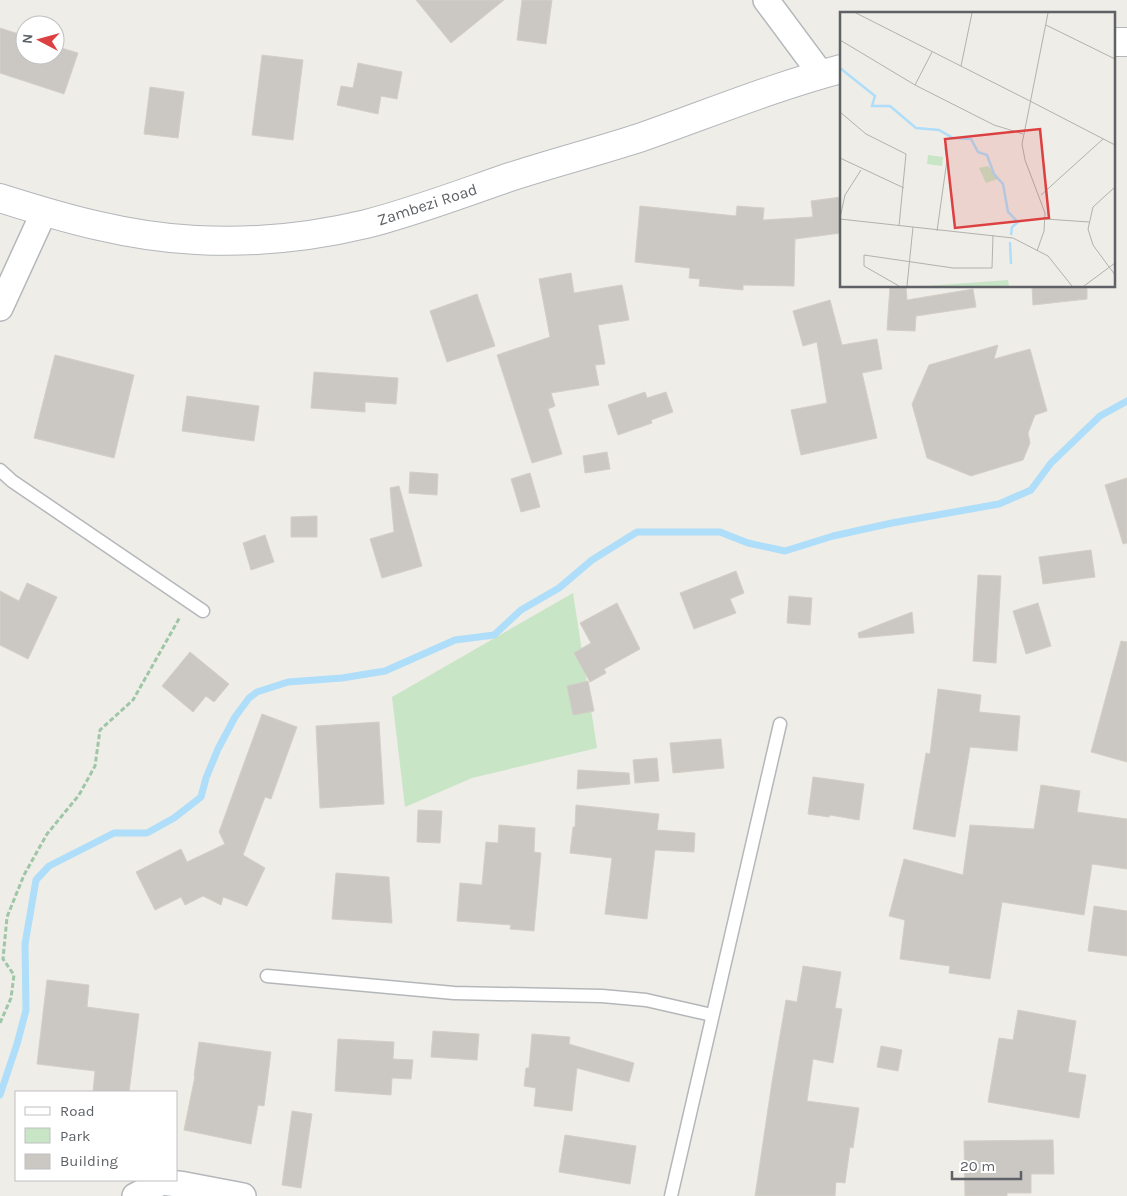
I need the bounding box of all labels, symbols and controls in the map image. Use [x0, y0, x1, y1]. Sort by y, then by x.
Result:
inset map [840, 12, 1114, 288]
north arrow [15, 15, 65, 65]
text: N [19, 33, 37, 45]
street label: Zambezi Road [375, 179, 480, 230]
legend [15, 1091, 178, 1181]
text: Road [60, 1102, 95, 1120]
text: Park [60, 1127, 90, 1145]
scale bar [952, 1148, 1021, 1180]
text: Building [60, 1152, 118, 1170]
text: 20 m [960, 1157, 995, 1175]

